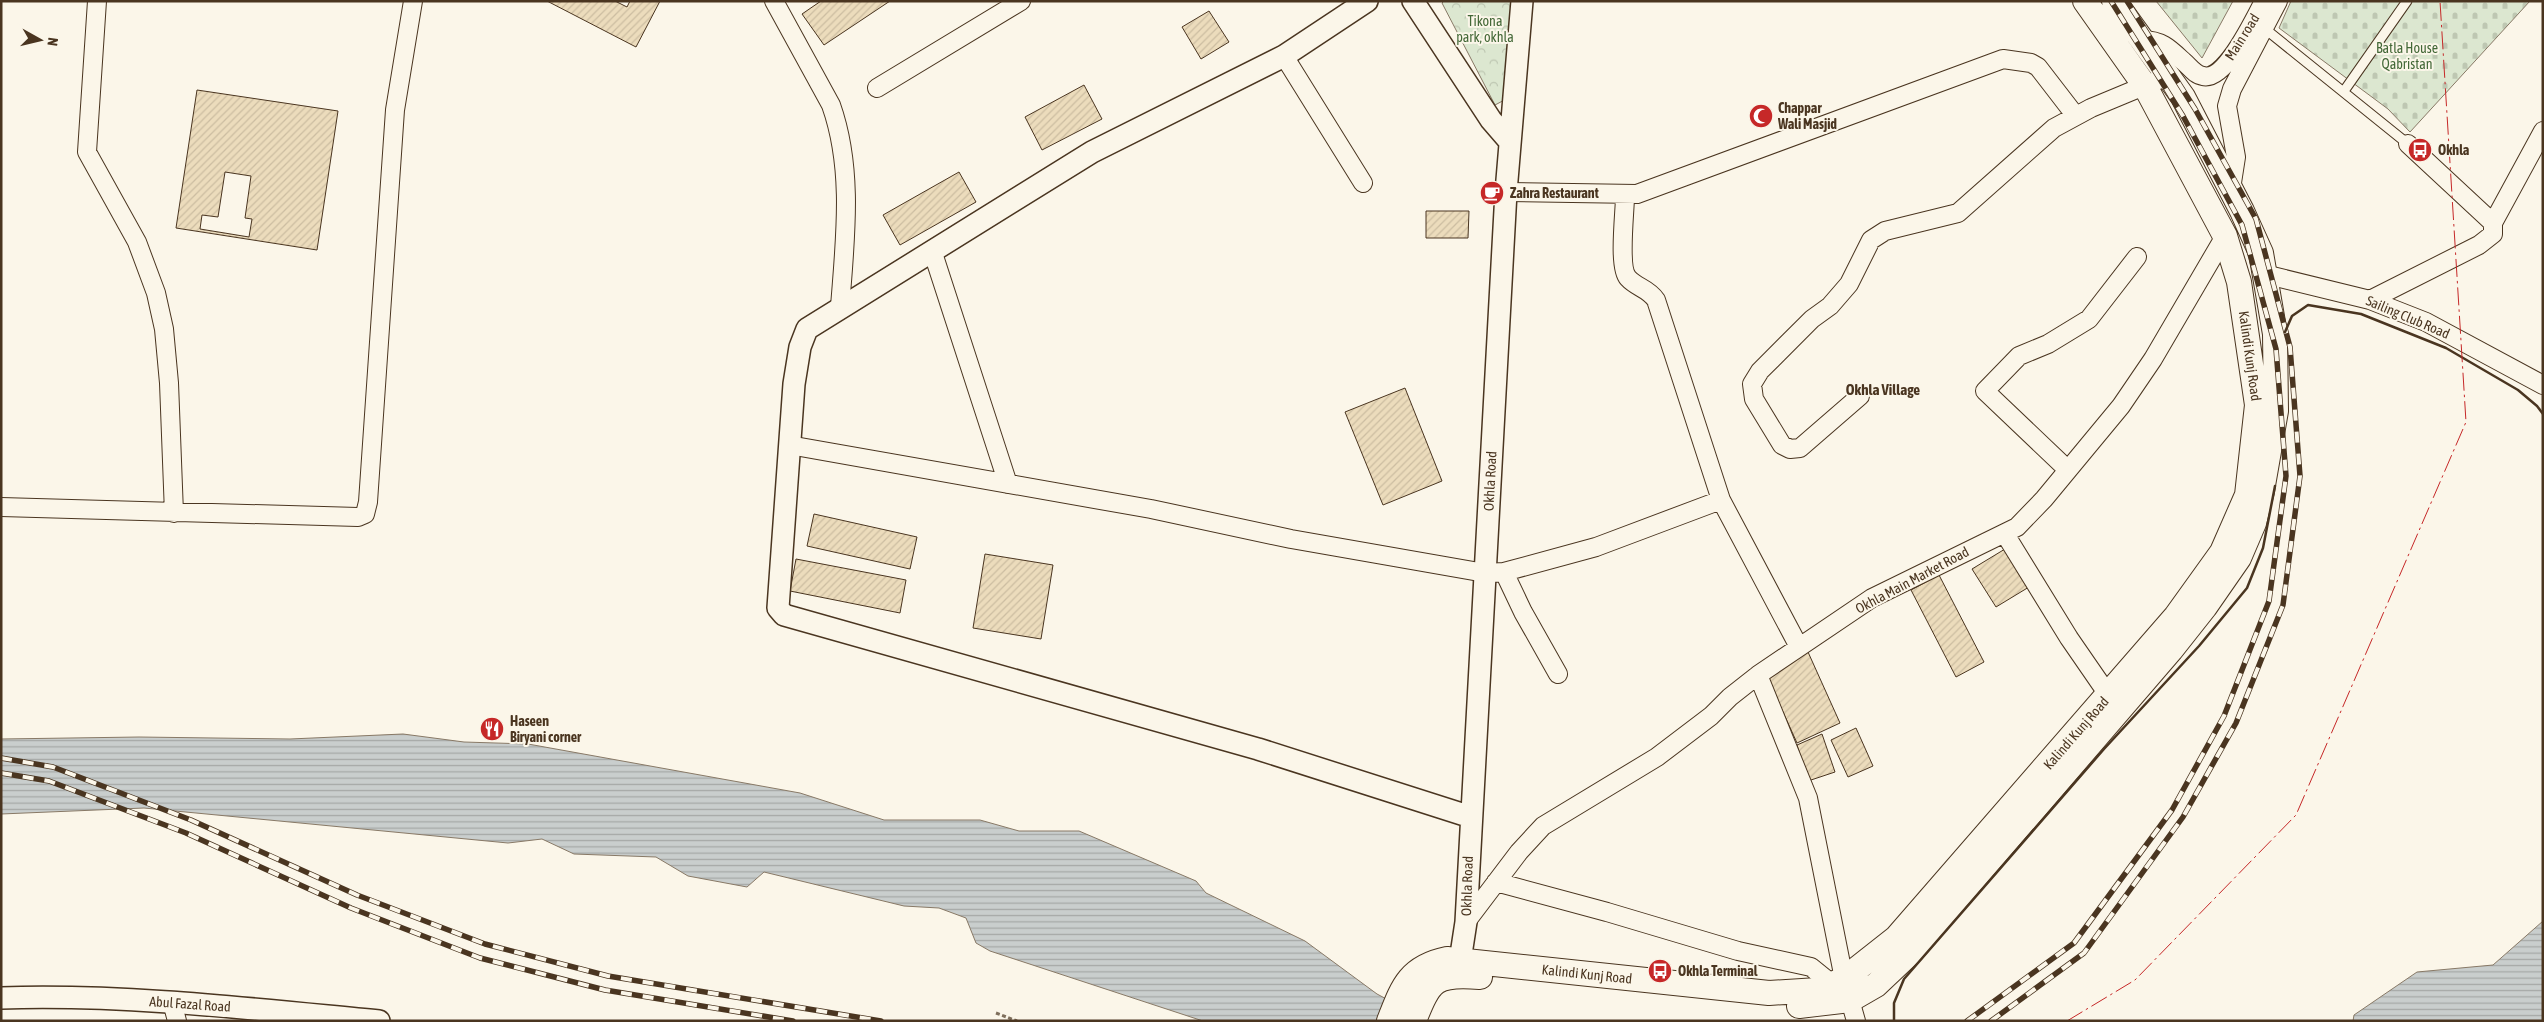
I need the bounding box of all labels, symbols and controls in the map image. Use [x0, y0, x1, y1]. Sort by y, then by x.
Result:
street label: Main road [2222, 11, 2262, 63]
park label: Tikona park, okhla [1456, 13, 1514, 45]
north arrow [15, 15, 65, 65]
text: N [44, 37, 61, 47]
park label: Batla House Qabristan [2376, 40, 2438, 72]
place label: Chappar Wali Masjid [1777, 100, 1837, 132]
mosque icon: Chappar Wali Masjid [1748, 103, 1774, 129]
bus stop icon: Okhla [2407, 137, 2433, 163]
place label: Okhla [2438, 142, 2470, 158]
cafe icon: Zahra Restaurant [1479, 180, 1505, 206]
place label: Zahra Restaurant [1510, 185, 1599, 201]
street label: Sailing Club Road [2364, 292, 2452, 342]
street label: Kalindi Kunj Road [2236, 310, 2264, 402]
district label: Okhla Village [1846, 381, 1920, 398]
street label: Okhla Road [1480, 451, 1500, 511]
street label: Okhla Main Market Road [1853, 543, 1971, 617]
street label: Kalindi Kunj Road [2040, 694, 2112, 772]
place label: Haseen Biryani corner [510, 713, 582, 745]
restaurant icon: Haseen Biryani corner [479, 716, 505, 742]
street label: Okhla Road [1458, 856, 1476, 916]
bus stop icon: Okhla Terminal [1647, 958, 1673, 984]
street label: Kalindi Kunj Road [1541, 961, 1633, 987]
place label: Okhla Terminal [1678, 963, 1758, 979]
street label: Abul Fazal Road [149, 993, 231, 1015]

